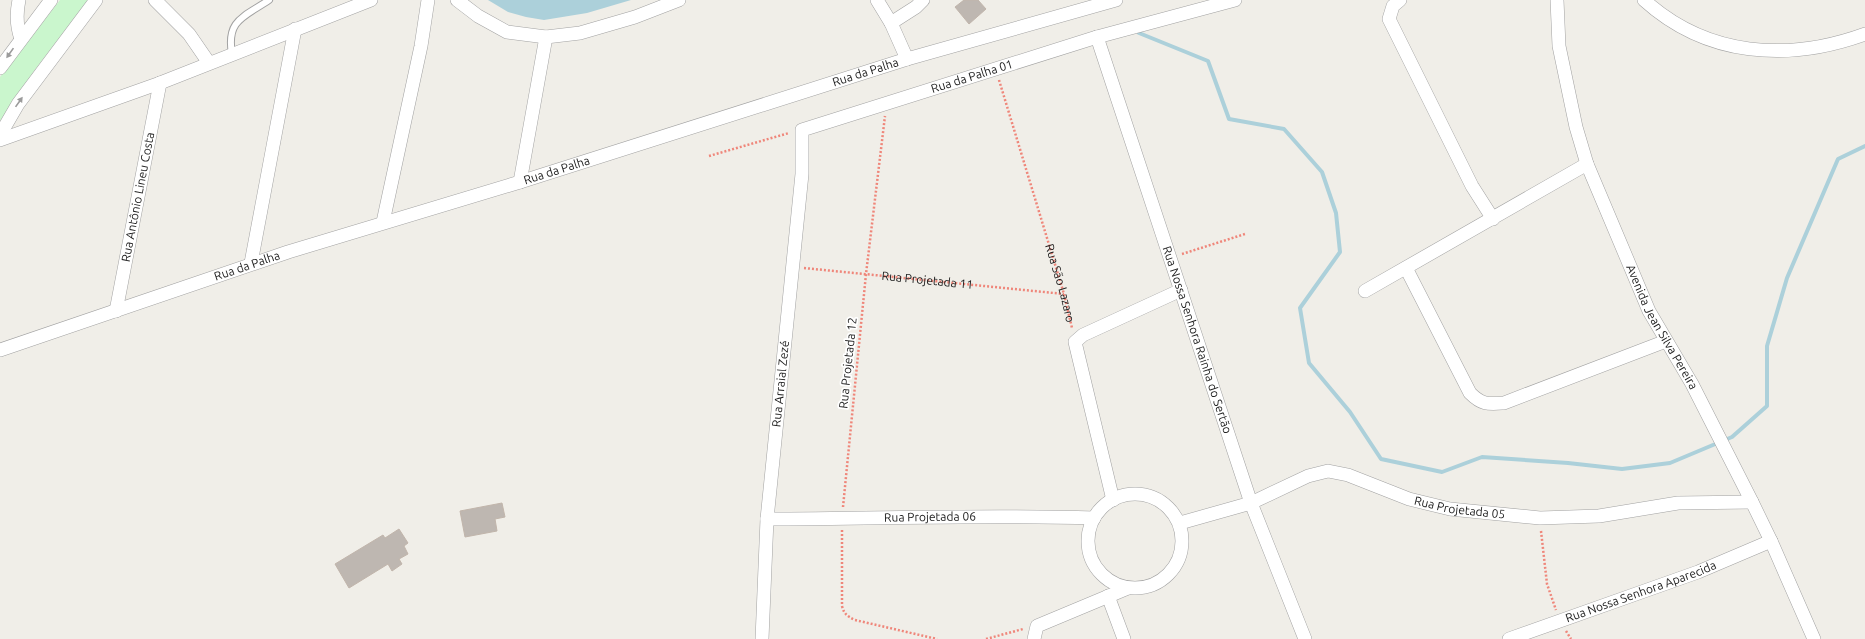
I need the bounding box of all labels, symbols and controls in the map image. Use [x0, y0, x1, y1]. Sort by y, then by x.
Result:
one-way arrow [6, 48, 14, 58]
street label: Rua da Palha [831, 55, 900, 88]
street label: Rua da Palha 01 [929, 57, 1014, 95]
one-way arrow [16, 96, 23, 107]
street label: Rua Antônio Lineu Costa [119, 131, 156, 263]
street label: Rua da Palha [522, 153, 591, 186]
street label: Rua São Lazaro [1043, 242, 1077, 323]
street label: Rua Nossa Senhora Rainha do Sertão [1161, 244, 1235, 435]
street label: Rua da Palha [212, 248, 282, 283]
street label: Avenida Jean Silva Pereira [1624, 262, 1701, 391]
street label: Rua Projetada 11 [881, 269, 974, 291]
street label: Rua Projetada 12 [836, 317, 859, 409]
street label: Rua Arraial Zezé [769, 340, 791, 428]
street label: Rua Projetada 05 [1413, 494, 1506, 520]
street label: Rua Projetada 06 [884, 510, 976, 524]
street label: Rua Nossa Senhora Aparecida [1564, 558, 1718, 624]

